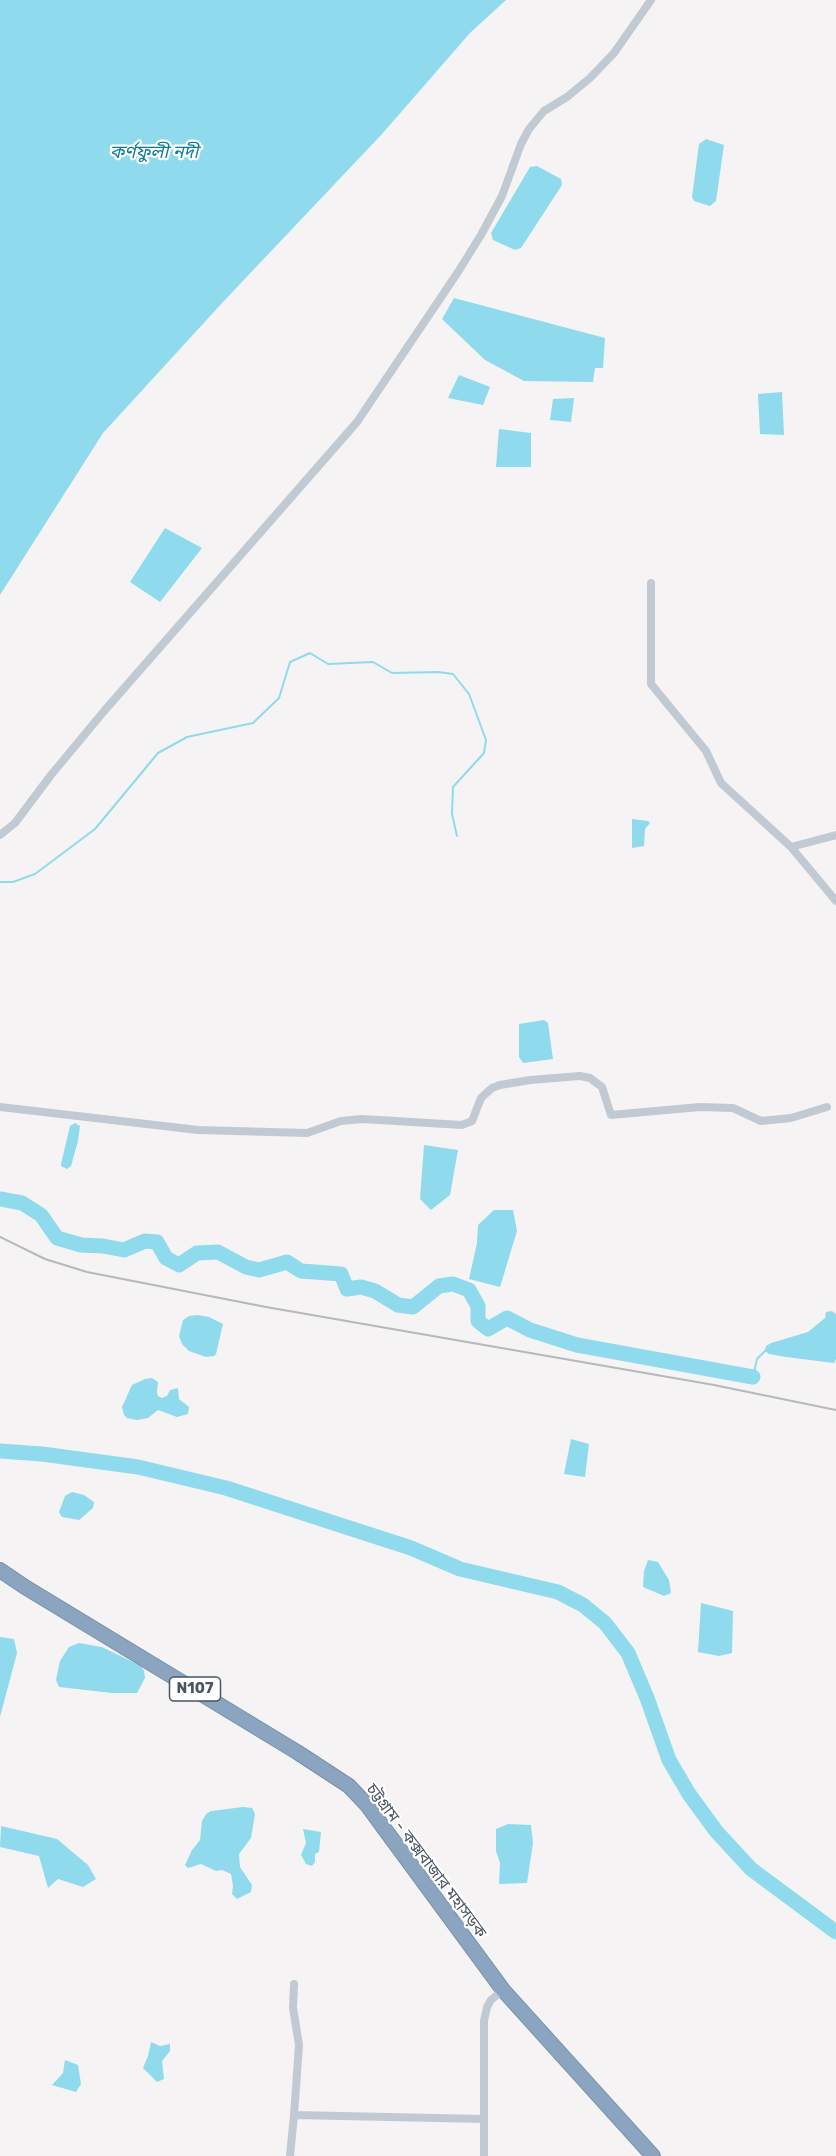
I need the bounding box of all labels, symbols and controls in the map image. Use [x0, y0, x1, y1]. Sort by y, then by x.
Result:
water label: কর্ণফুলী নদী [110, 142, 198, 164]
road number: N107 [170, 1677, 220, 1701]
street label: চট্টগ্রাম - কক্সবাজার মহাসড়ক [362, 1780, 490, 1942]

